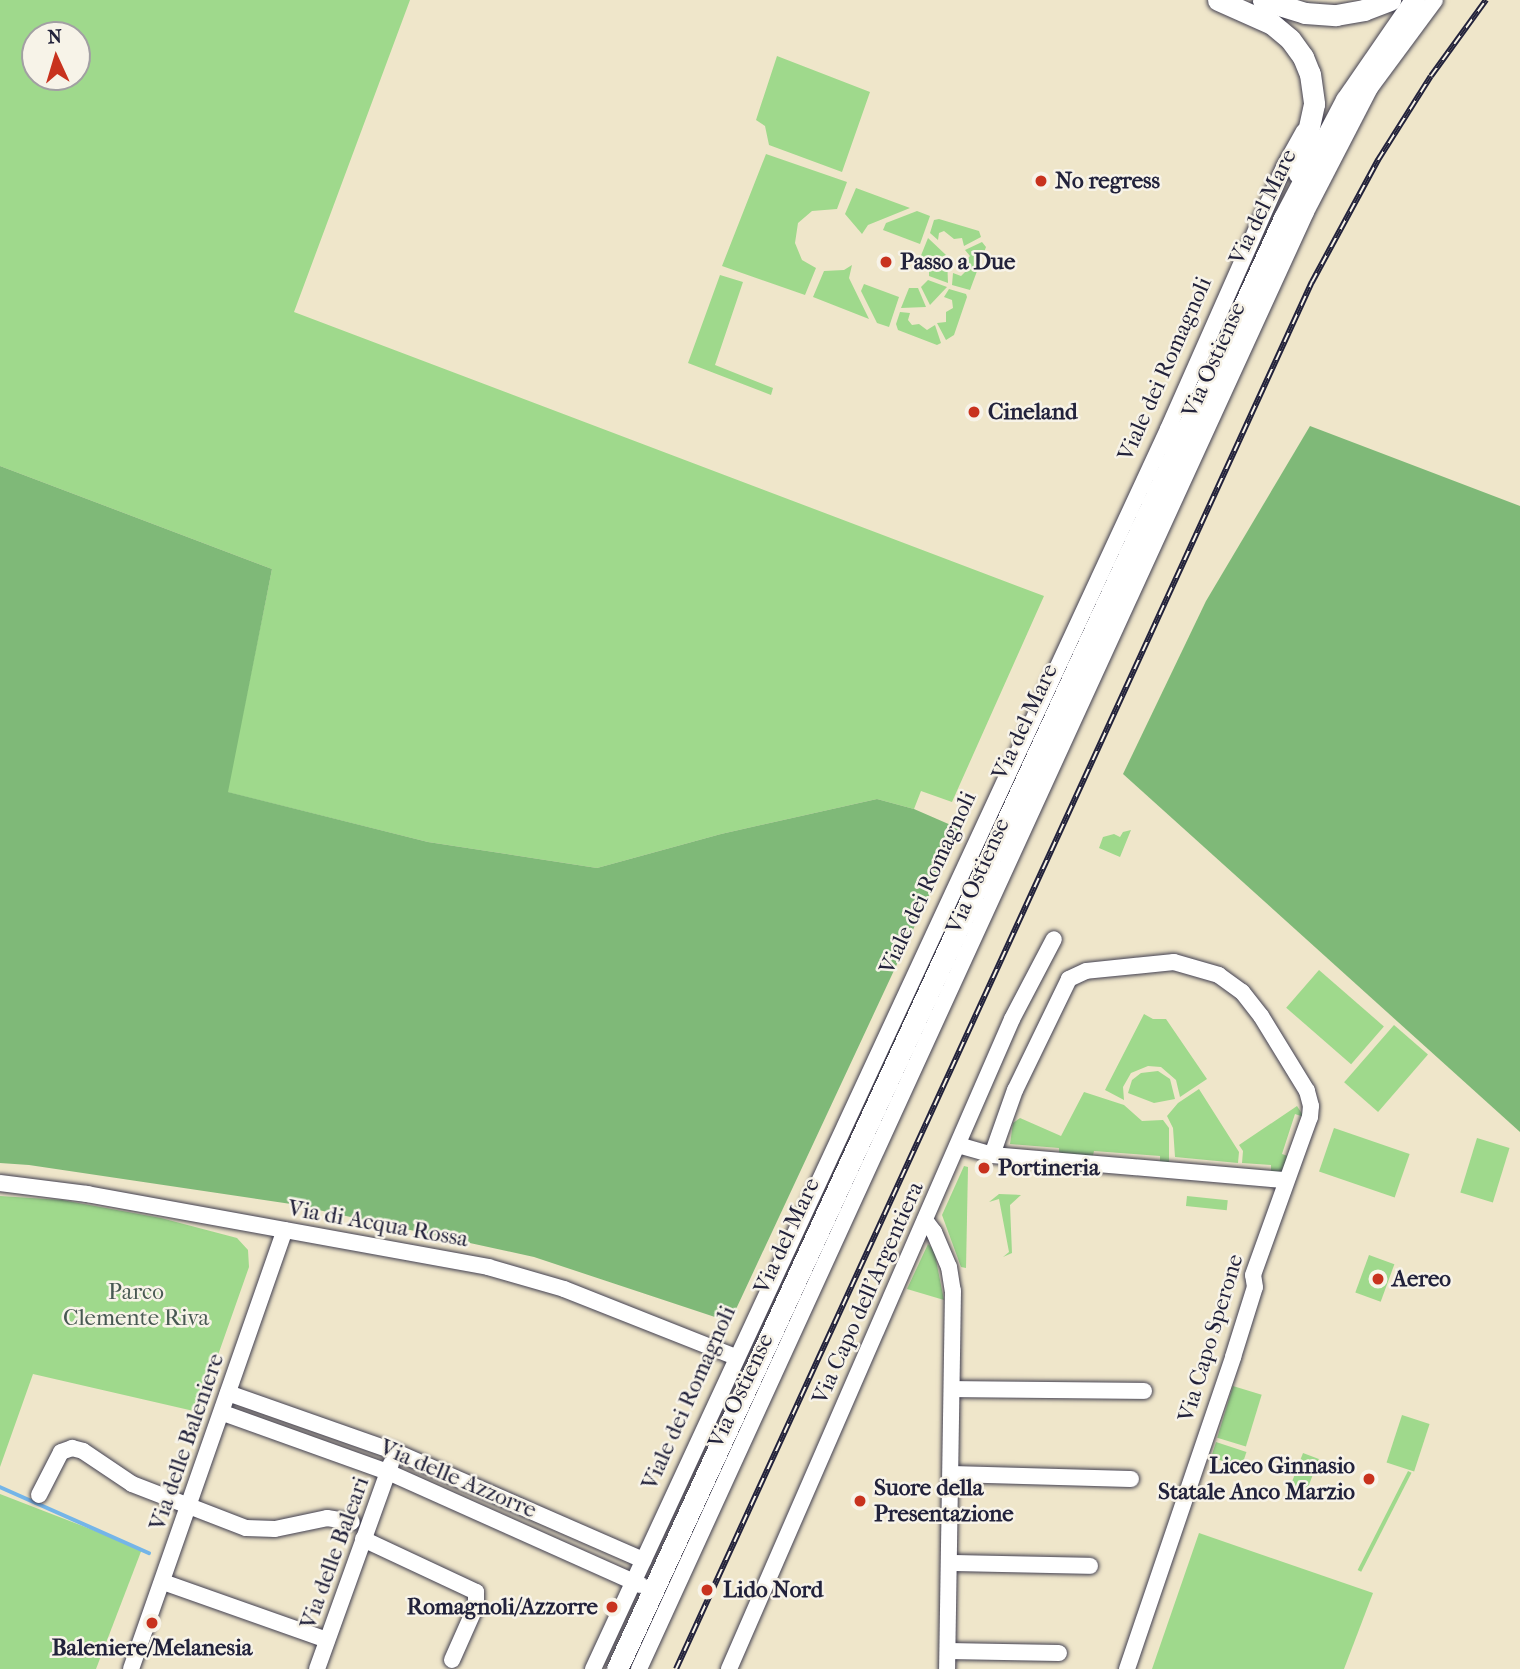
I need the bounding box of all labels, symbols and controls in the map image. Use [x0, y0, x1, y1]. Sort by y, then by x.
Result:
north arrow [21, 21, 91, 91]
text: N [47, 26, 63, 49]
street label: Via del Mare [1223, 145, 1303, 269]
place label: No regress [1055, 167, 1160, 195]
marker: No regress [1033, 173, 1049, 189]
place label: Passo a Due [900, 248, 1015, 276]
marker: Passo a Due [878, 254, 894, 270]
street label: Viale dei Romagnoli [1112, 273, 1218, 465]
street label: Via Ostiense [1176, 298, 1252, 422]
place label: Cineland [988, 398, 1077, 426]
marker: Cineland [966, 404, 982, 420]
street label: Via del Mare [986, 659, 1064, 785]
street label: Viale dei Romagnoli [874, 787, 982, 979]
street label: Via Ostiense [940, 814, 1016, 938]
place label: Portineria [998, 1154, 1100, 1182]
marker: Portineria [976, 1160, 992, 1176]
street label: Via del Mare [748, 1173, 826, 1299]
street label: Via Capo dell'Argentiera [806, 1177, 930, 1409]
street label: Via di Acqua Rossa [286, 1195, 470, 1253]
street label: Via Capo Sperone [1172, 1251, 1250, 1425]
place label: Aereo [1392, 1265, 1451, 1293]
marker: Aereo [1370, 1271, 1386, 1287]
park label: Parco Clemente Riva [63, 1278, 209, 1332]
street label: Viale dei Romagnoli [636, 1302, 742, 1494]
street label: Via Ostiense [702, 1329, 780, 1453]
street label: Via delle Baleniere [144, 1350, 230, 1534]
street label: Via delle Azzorre [376, 1434, 540, 1524]
place label: Liceo Ginnasio Statale Anco Marzio [1158, 1452, 1355, 1506]
marker: Liceo Ginnasio Statale Anco Marzio [1361, 1471, 1377, 1487]
street label: Via delle Baleari [295, 1473, 375, 1633]
place label: Suore della Presentazione [874, 1474, 1014, 1528]
marker: Suore della Presentazione [852, 1493, 868, 1509]
place label: Lido Nord [723, 1576, 823, 1604]
marker: Lido Nord [697, 1580, 717, 1600]
place label: Romagnoli/Azzorre [407, 1593, 598, 1621]
marker: Romagnoli/Azzorre [604, 1599, 620, 1615]
marker: Baleniere/Melanesia [144, 1615, 160, 1631]
place label: Baleniere/Melanesia [52, 1634, 252, 1662]

